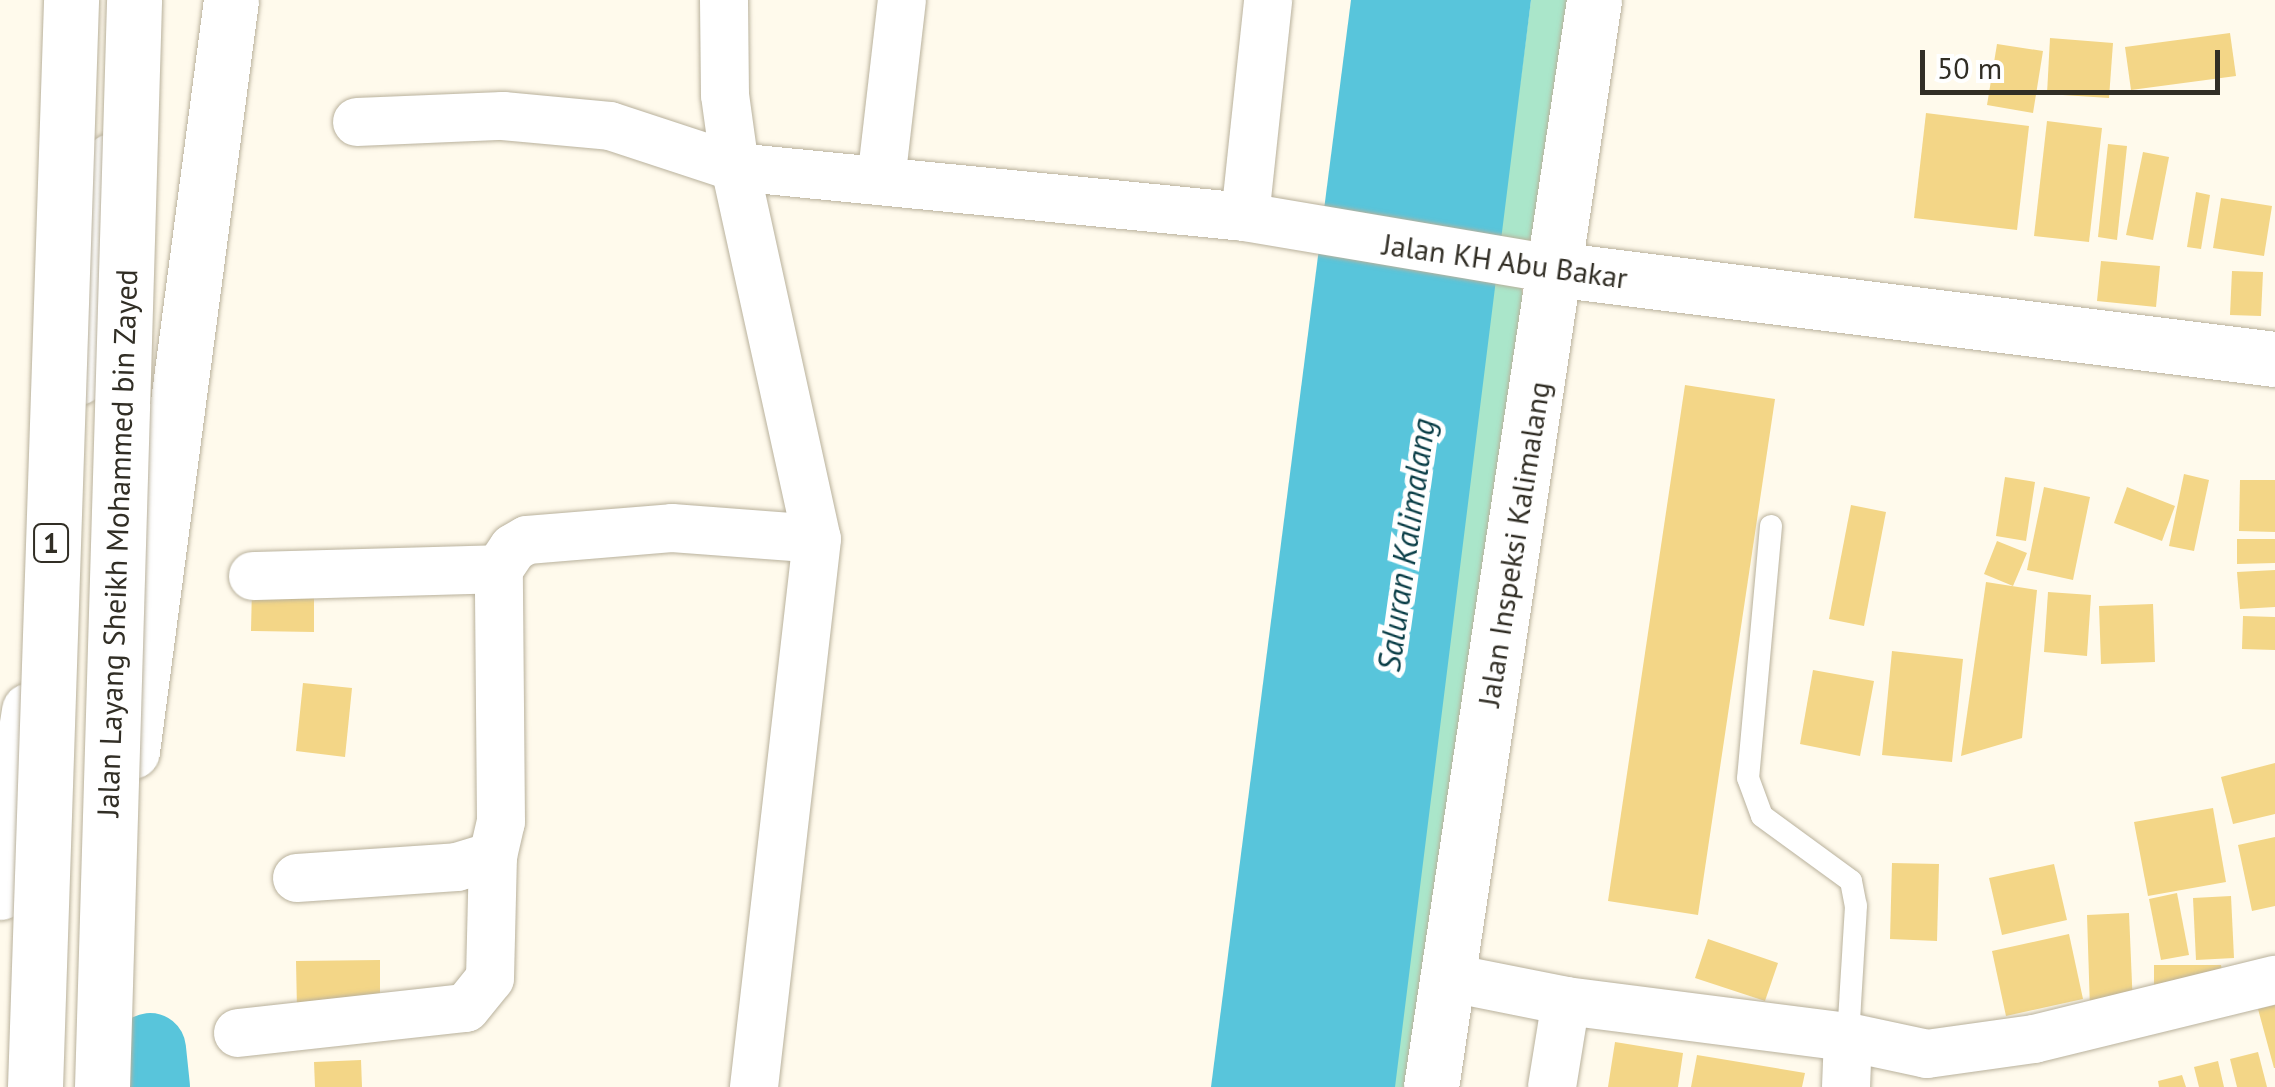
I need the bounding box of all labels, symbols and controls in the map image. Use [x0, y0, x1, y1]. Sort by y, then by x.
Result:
scale bar [1925, 30, 2225, 92]
text: 50 m [1937, 48, 2002, 87]
street label: Jalan KH Abu Bakar [1380, 226, 1630, 296]
street label: Jalan Layang Sheikh Mohammed bin Zayed [89, 268, 145, 818]
street label: Jalan Inspeksi Kalimalang [1471, 379, 1557, 709]
water label: Saluran Kalimalang [1369, 416, 1443, 674]
road number: 1 [31, 520, 71, 566]

